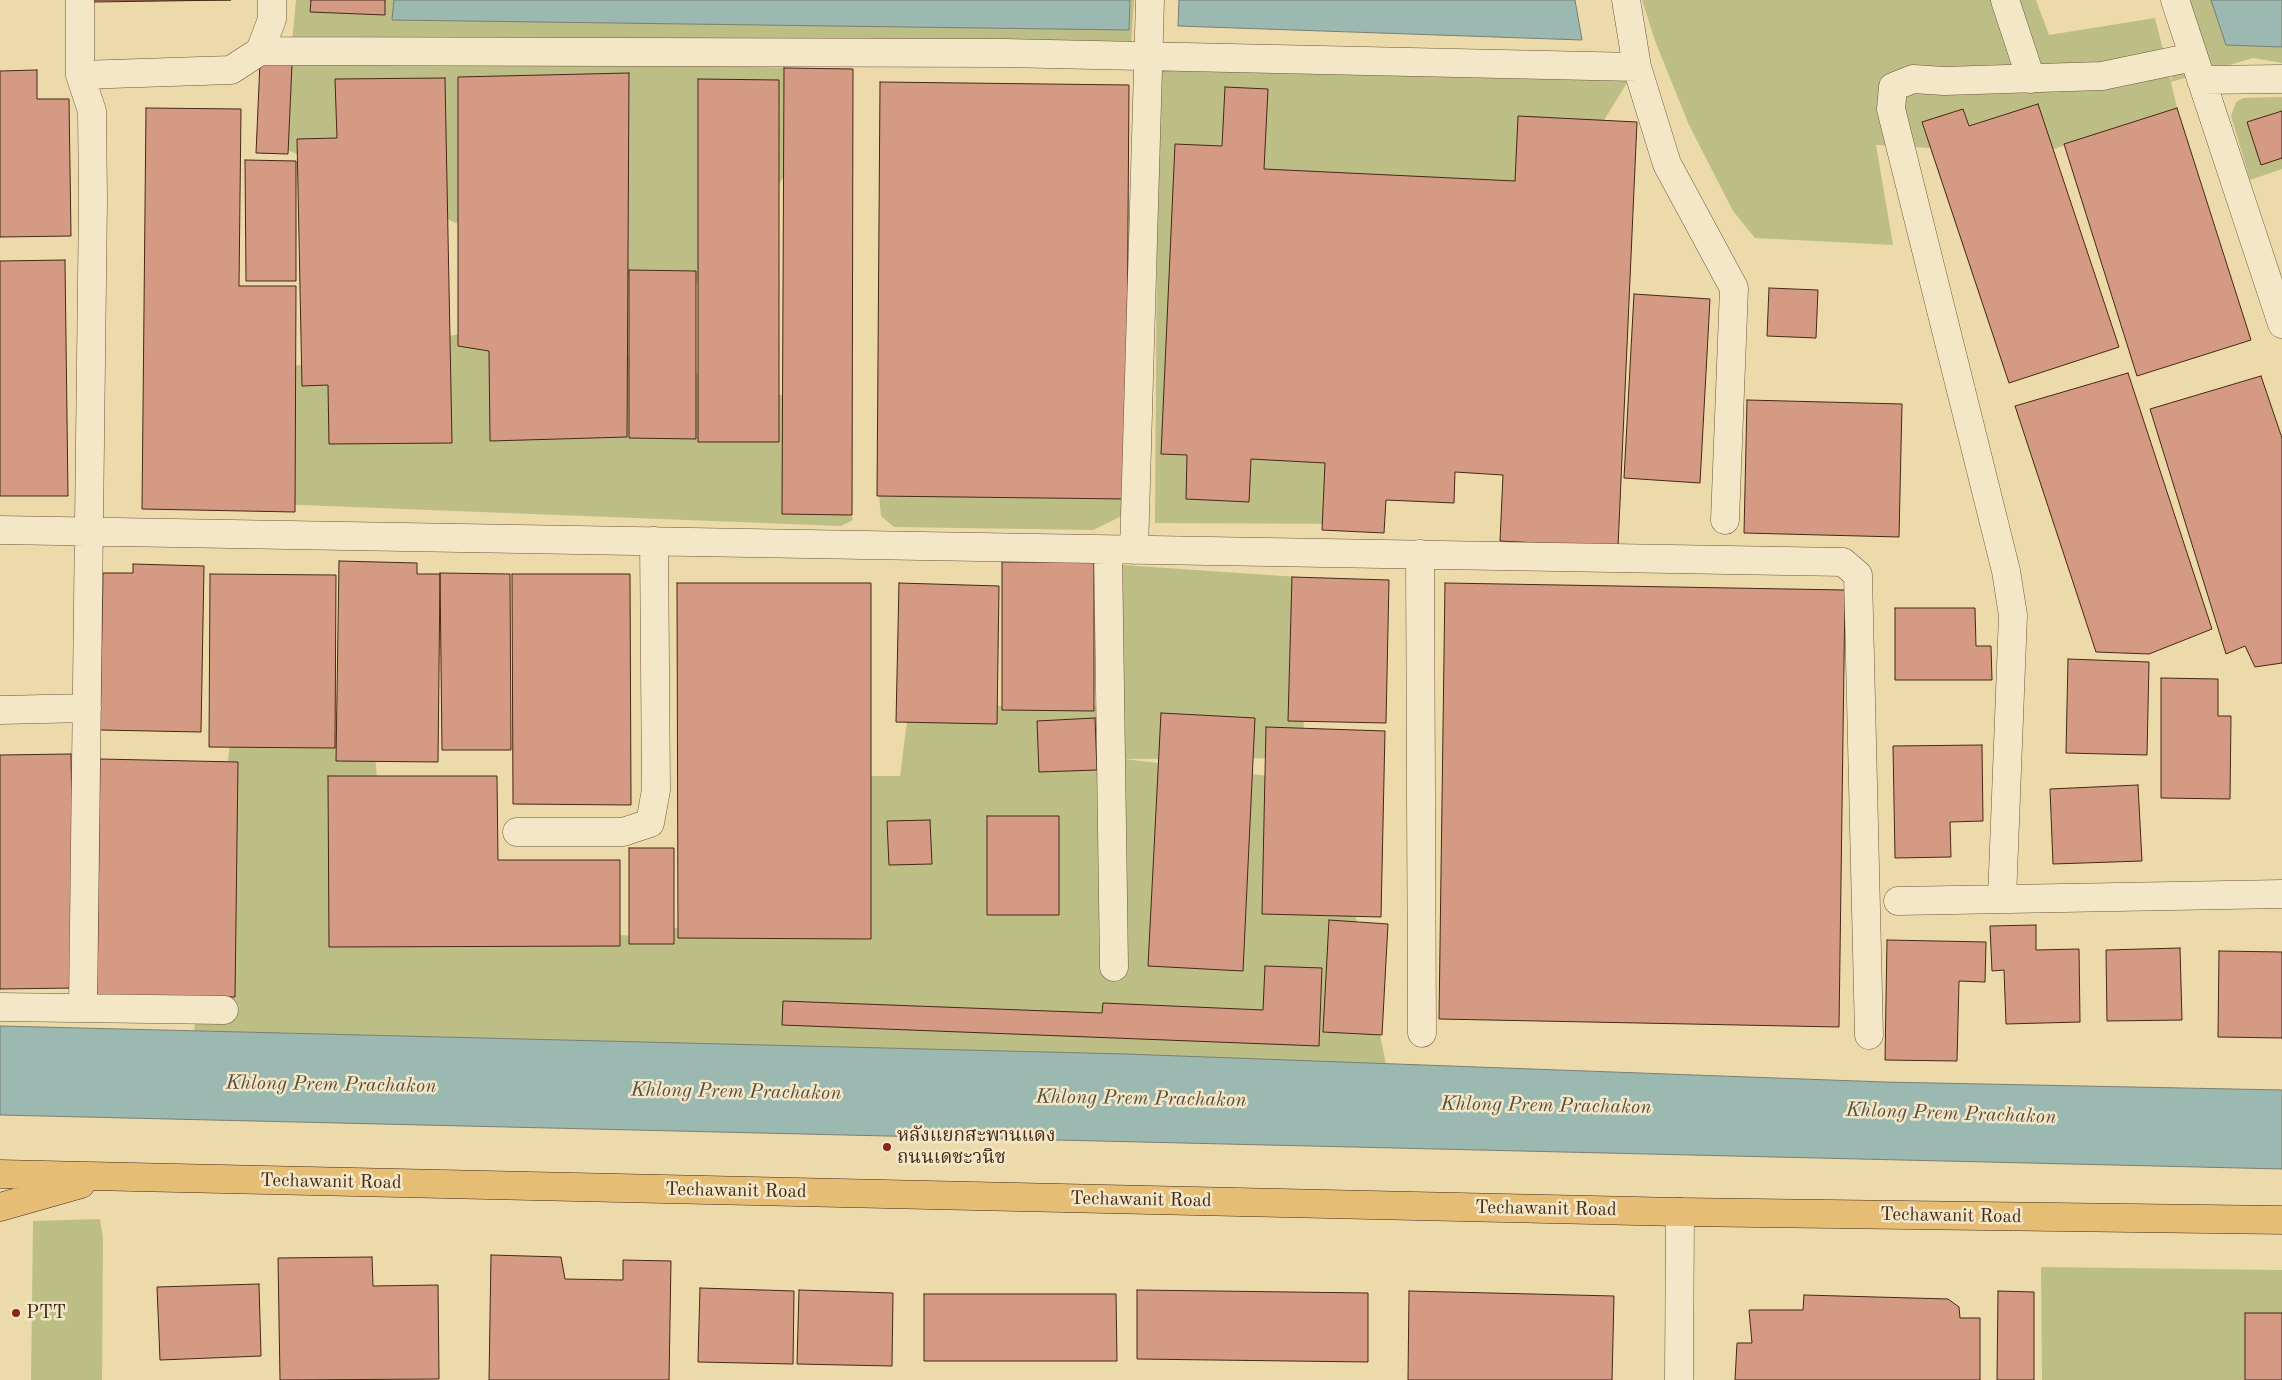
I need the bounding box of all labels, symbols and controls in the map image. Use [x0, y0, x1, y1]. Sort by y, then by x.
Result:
water label: Khlong Prem Prachakon [225, 1071, 437, 1099]
water label: Khlong Prem Prachakon [630, 1078, 842, 1106]
water label: Khlong Prem Prachakon [1035, 1085, 1247, 1113]
water label: Khlong Prem Prachakon [1440, 1092, 1652, 1120]
water label: Khlong Prem Prachakon [1845, 1098, 2057, 1130]
place label: หลังแยกสะพานแดง ถนนเดชะวนิช [897, 1125, 1055, 1169]
marker: หลังแยกสะพานแดง ถนนเดชะวนิช [881, 1141, 893, 1153]
street label: Techawanit Road [260, 1169, 402, 1195]
street label: Techawanit Road [665, 1178, 807, 1204]
street label: Techawanit Road [1070, 1187, 1212, 1213]
street label: Techawanit Road [1475, 1196, 1617, 1222]
street label: Techawanit Road [1880, 1203, 2022, 1229]
place label: PTT [26, 1302, 66, 1324]
marker: PTT [10, 1307, 22, 1319]

